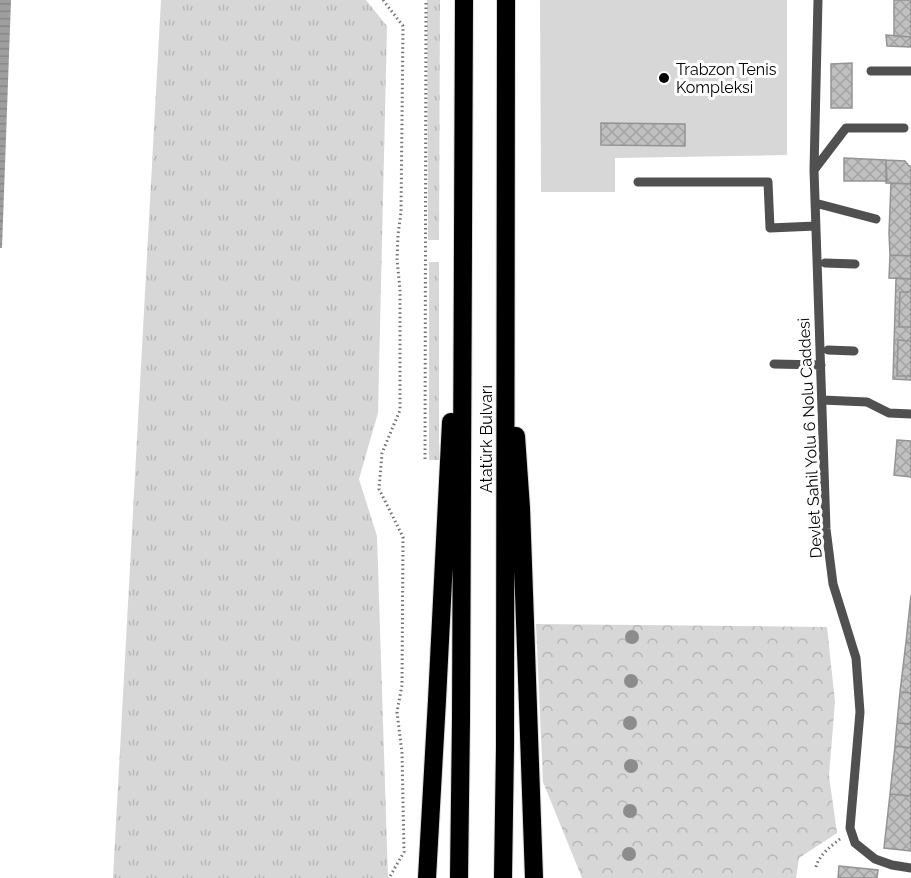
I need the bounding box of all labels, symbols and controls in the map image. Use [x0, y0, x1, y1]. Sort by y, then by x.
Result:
place label: Trabzon Tenis Kompleksi [676, 60, 777, 97]
marker: Trabzon Tenis Kompleksi [657, 71, 671, 85]
street label: Devlet Sahil Yolu 6 Nolu Caddesi [794, 317, 826, 559]
street label: Atatürk Bulvarı [477, 385, 496, 493]

